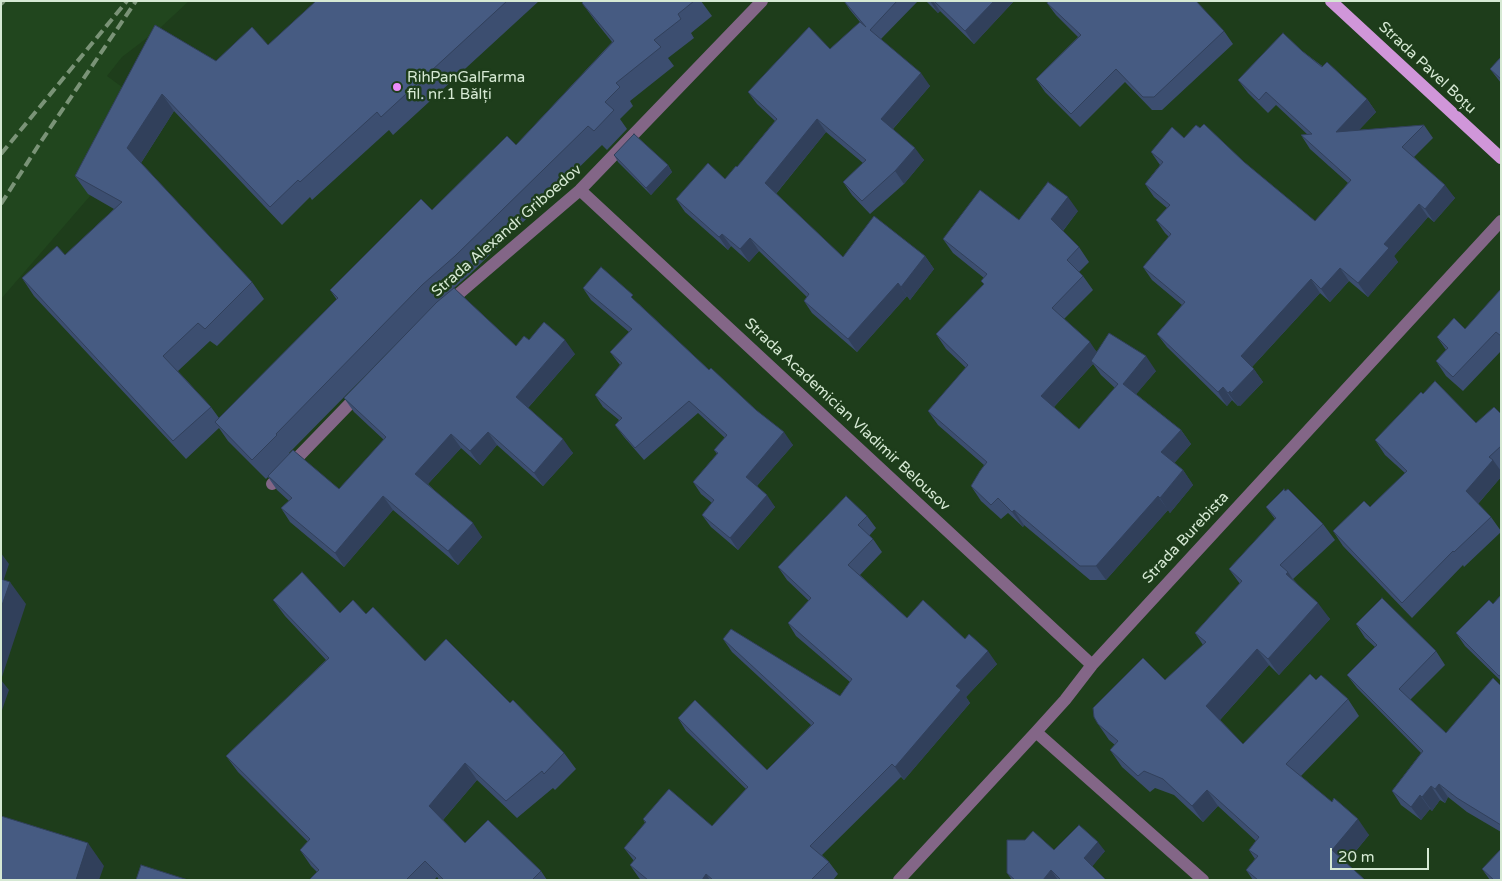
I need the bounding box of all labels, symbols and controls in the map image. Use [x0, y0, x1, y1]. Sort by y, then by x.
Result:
street label: Strada Pavel Boțu [1374, 18, 1480, 118]
place label: RihPanGalFarma fil. nr.1 Bălți [407, 69, 525, 104]
marker: RihPanGalFarma fil. nr.1 Bălți [391, 81, 403, 93]
street label: Strada Alexandr Griboedov [428, 161, 586, 301]
street label: Strada Academician Vladimir Belousov [740, 315, 954, 515]
street label: Strada Burebista [1139, 489, 1233, 587]
scale bar [1332, 838, 1431, 870]
text: 20 m [1338, 848, 1375, 866]

